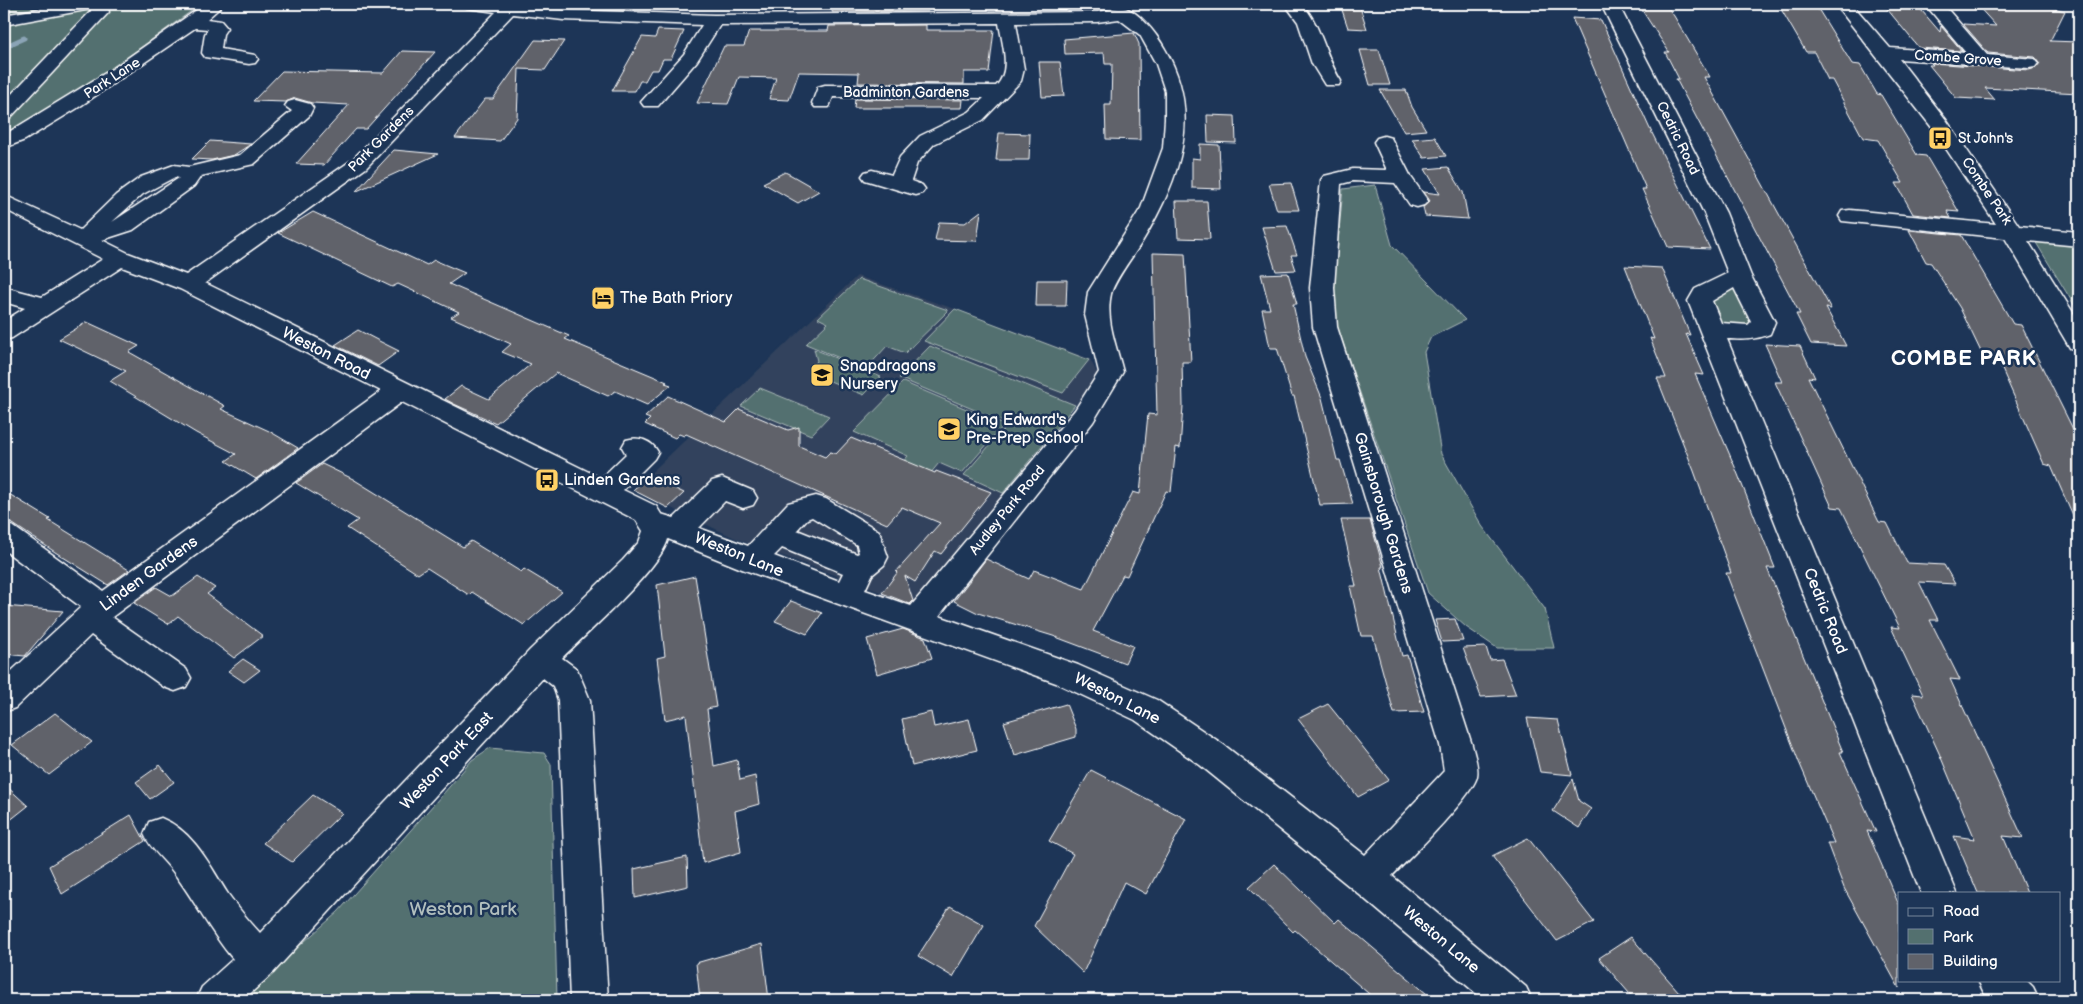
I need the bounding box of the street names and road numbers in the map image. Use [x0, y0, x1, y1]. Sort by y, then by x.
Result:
street label: Combe Grove [1914, 46, 2002, 70]
street label: Park Lane [81, 54, 143, 102]
street label: Badminton Gardens [843, 84, 969, 101]
street label: Cedric Road [1653, 98, 1703, 178]
street label: Park Gardens [345, 102, 418, 175]
street label: Combe Park [1958, 154, 2016, 228]
street label: Weston Road [279, 324, 373, 384]
street label: Gainsborough Gardens [1349, 430, 1417, 596]
street label: Audley Park Road [966, 462, 1048, 558]
street label: Weston Lane [692, 529, 787, 582]
street label: Linden Gardens [96, 532, 202, 616]
street label: Cedric Road [1799, 565, 1851, 657]
street label: Weston Lane [1071, 669, 1164, 729]
street label: Weston Park East [397, 708, 497, 814]
street label: Weston Lane [1399, 902, 1484, 978]

